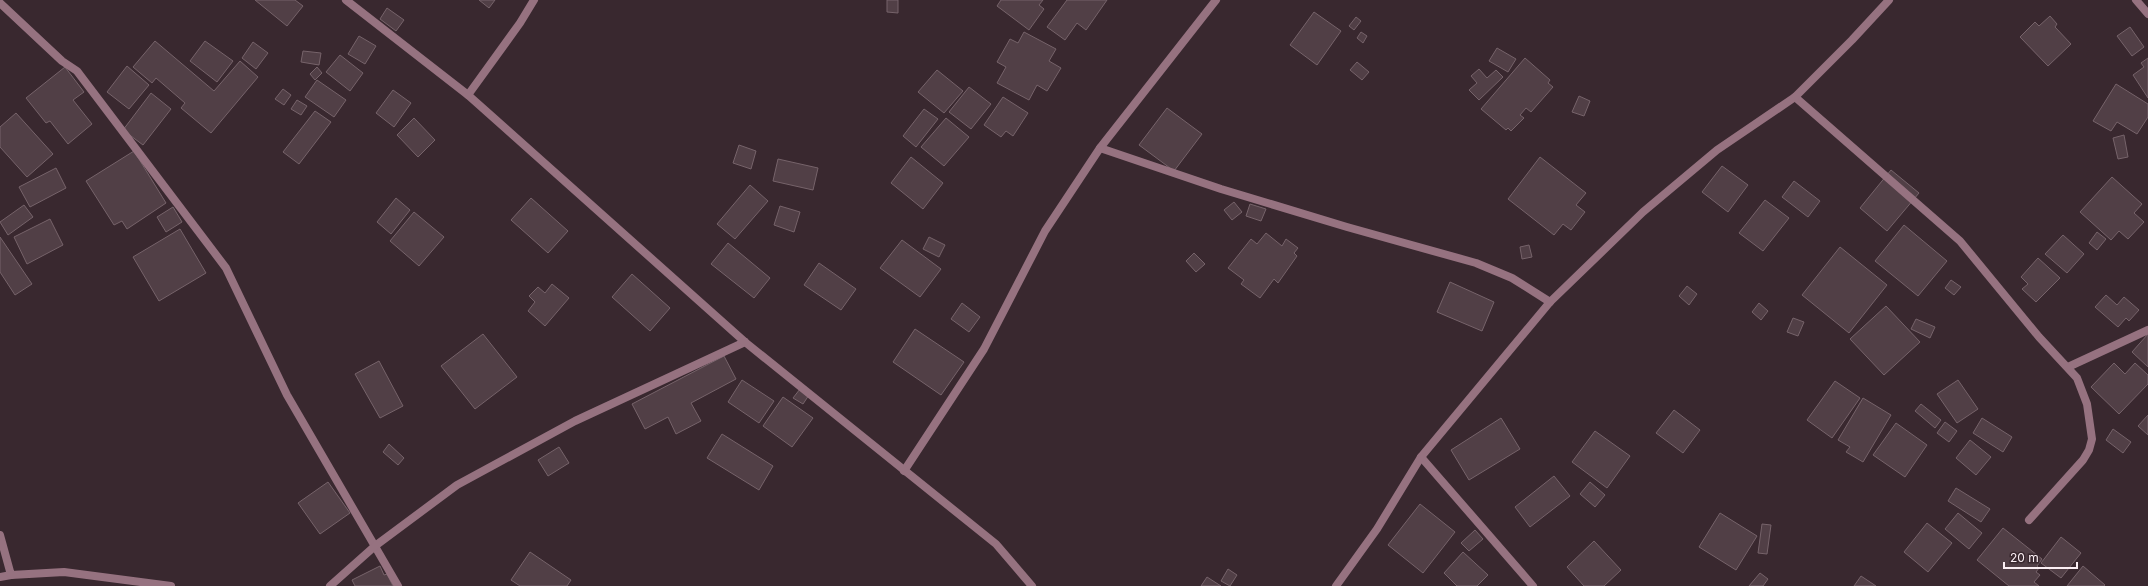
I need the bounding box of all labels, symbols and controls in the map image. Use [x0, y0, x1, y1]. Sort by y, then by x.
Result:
scale bar [2004, 544, 2077, 570]
text: 20 m [2010, 550, 2039, 565]

